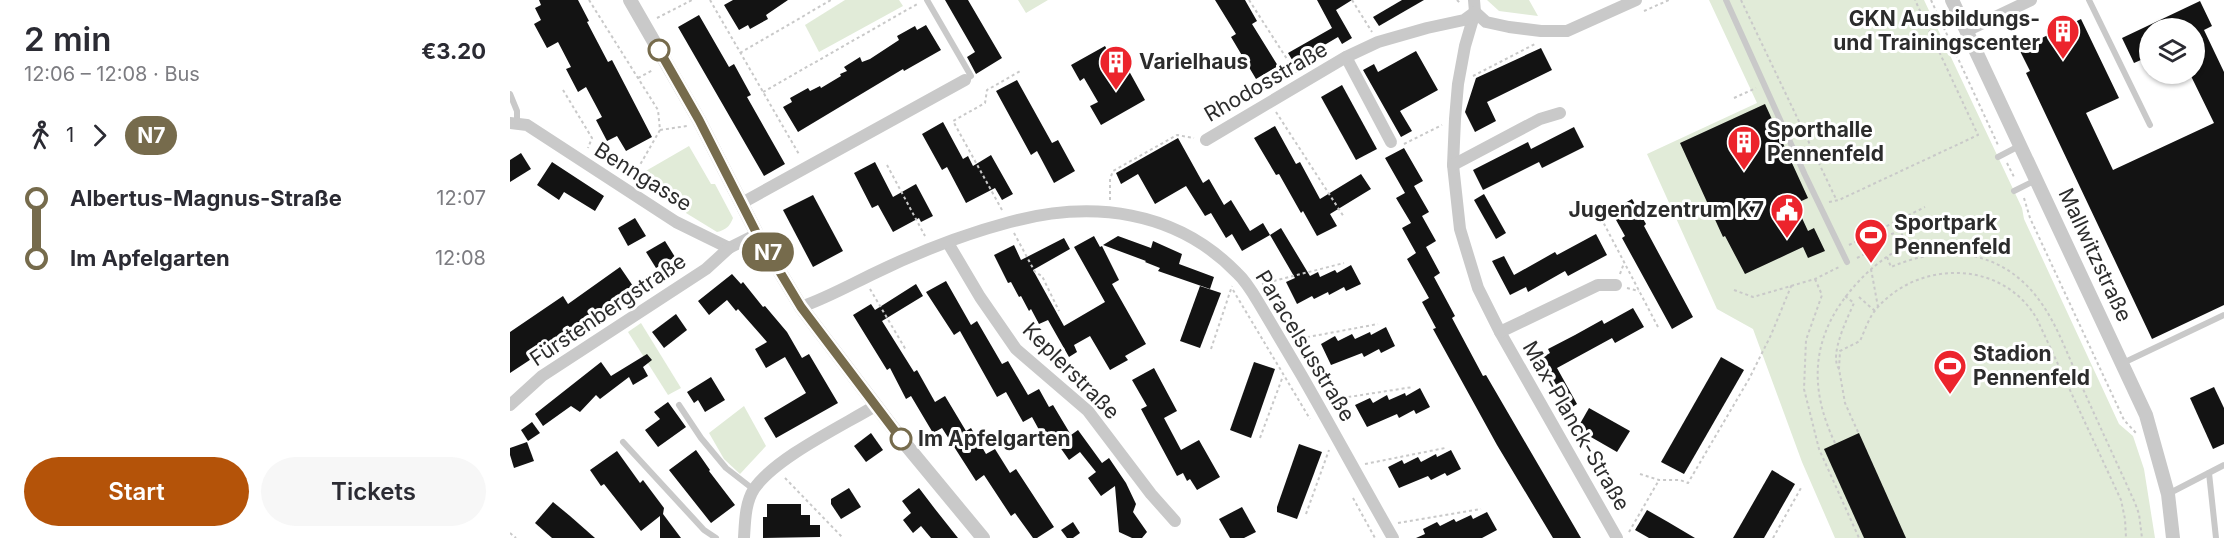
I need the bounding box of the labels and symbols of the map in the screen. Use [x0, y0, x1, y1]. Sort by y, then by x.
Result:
place label: GKN Ausbildungs- und Trainingscenter [1833, 6, 2040, 55]
building icon: GKN Ausbildungs- und Trainingscenter [2045, 13, 2081, 60]
street label: Rhodosstraße [1200, 36, 1332, 127]
unlabelled marker [648, 39, 670, 61]
building icon: Varielhaus [1098, 44, 1134, 91]
place label: Varielhaus [1139, 49, 1248, 74]
place label: Sporthalle Pennenfeld [1767, 117, 1884, 166]
building icon: Sporthalle Pennenfeld [1726, 124, 1762, 171]
street label: Benngasse [590, 137, 696, 216]
street label: Mallwitzstraße [2054, 184, 2137, 326]
public building icon: Jugendzentrum K7 [1769, 192, 1805, 239]
place label: Jugendzentrum K7 [1569, 197, 1764, 222]
place label: Sportpark Pennenfeld [1894, 210, 2011, 259]
sports icon: Sportpark Pennenfeld [1853, 217, 1889, 264]
line badge: N7 [741, 232, 795, 272]
street label: Fürstenbergstraße [525, 248, 690, 371]
street label: Paracelsusstraße [1251, 266, 1360, 426]
street label: Keplerstraße [1018, 317, 1125, 424]
street label: Max-Planck-Straße [1518, 337, 1635, 515]
place label: Stadion Pennenfeld [1973, 341, 2090, 390]
sports icon: Stadion Pennenfeld [1932, 348, 1968, 395]
place label: Im Apfelgarten [918, 426, 1071, 451]
marker: Im Apfelgarten [890, 428, 912, 450]

